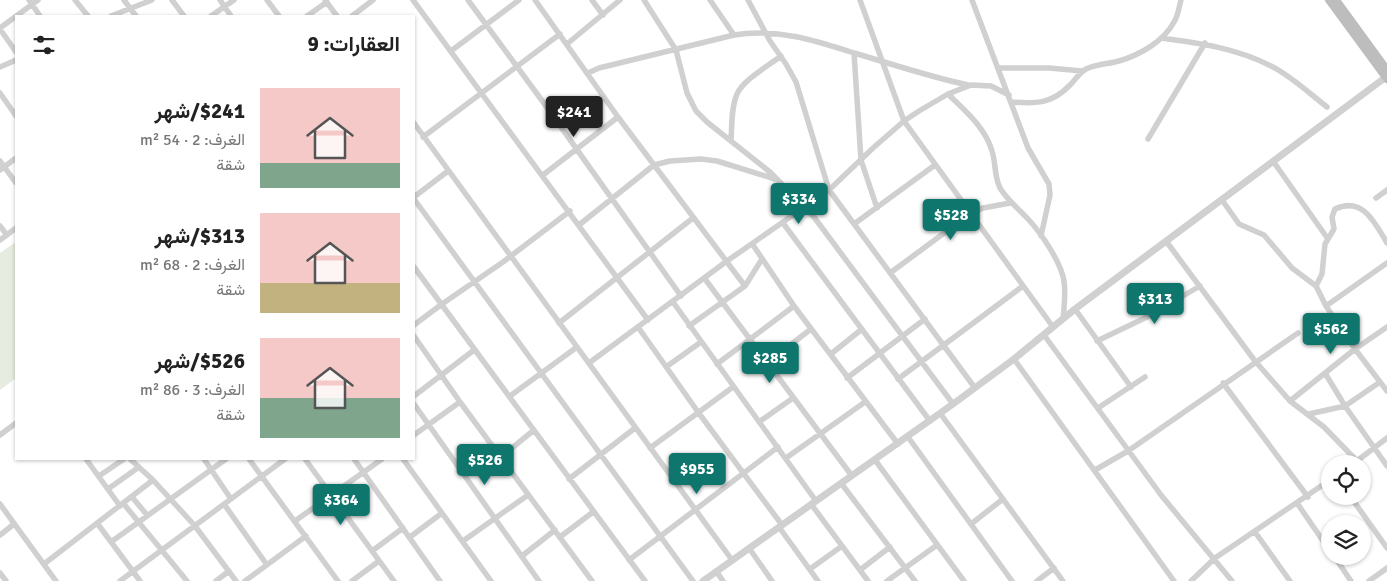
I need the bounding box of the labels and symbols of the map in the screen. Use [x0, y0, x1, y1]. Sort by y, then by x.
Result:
pin: $241 [544, 96, 604, 138]
pin: $334 [769, 182, 829, 225]
pin: $528 [921, 198, 981, 241]
pin: $313 [1125, 282, 1185, 325]
pin: $562 [1301, 312, 1361, 355]
pin: $285 [740, 342, 800, 384]
pin: $526 [455, 444, 515, 486]
pin: $955 [667, 452, 727, 495]
pin: $364 [311, 484, 371, 526]

